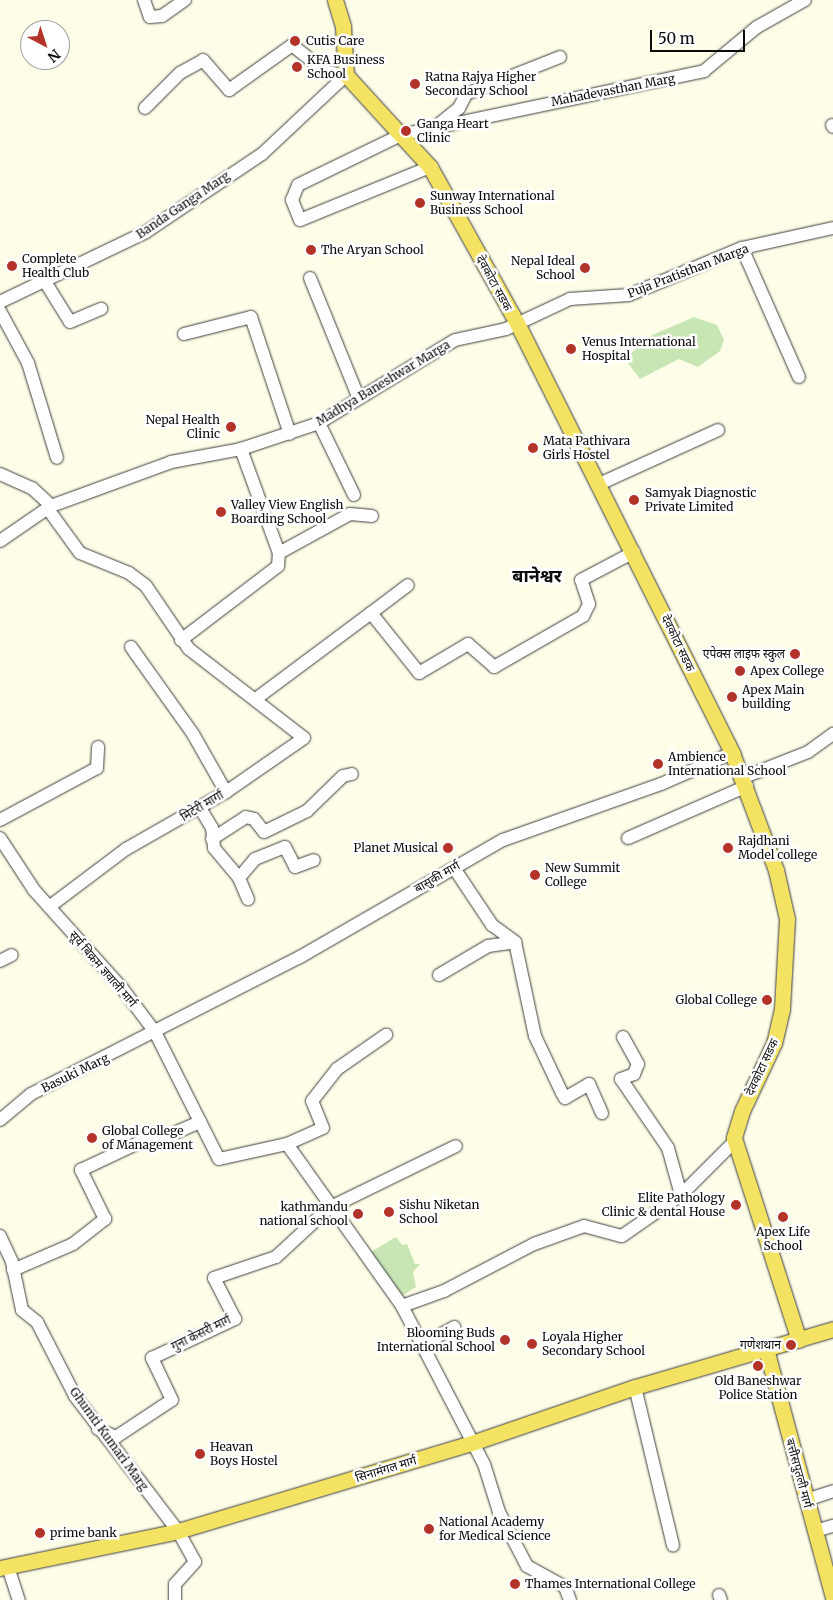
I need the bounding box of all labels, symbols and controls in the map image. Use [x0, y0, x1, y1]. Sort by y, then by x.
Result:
north arrow [20, 20, 70, 70]
scale bar [653, 20, 748, 52]
text: 50 m [658, 29, 695, 48]
marker: Cutis Care [288, 34, 302, 48]
place label: Cutis Care [306, 34, 364, 48]
text: N [44, 45, 64, 66]
place label: KFA Business School [307, 53, 385, 81]
marker: KFA Business School [291, 61, 303, 73]
place label: Ratna Rajya Higher Secondary School [425, 70, 536, 98]
street label: Mahadevasthan Marg [550, 71, 676, 109]
marker: Ratna Rajya Higher Secondary School [409, 78, 421, 90]
place label: Ganga Heart Clinic [417, 117, 489, 145]
marker: Ganga Heart Clinic [399, 124, 413, 138]
street label: Banda Ganga Marg [134, 168, 232, 242]
place label: Sunway International Business School [430, 189, 555, 217]
marker: Sunway International Business School [414, 197, 426, 209]
street label: Puja Pratisthan Marga [625, 241, 751, 301]
place label: The Aryan School [321, 243, 424, 257]
marker: The Aryan School [305, 244, 317, 256]
place label: Complete Health Club [22, 252, 89, 280]
street label: देवकोटा सडक [473, 253, 515, 313]
place label: Nepal Ideal School [511, 254, 575, 282]
marker: Complete Health Club [6, 260, 18, 272]
marker: Nepal Ideal School [579, 262, 591, 274]
place label: Venus International Hospital [582, 335, 696, 363]
street label: Madhya Baneshwar Marga [313, 337, 453, 429]
marker: Venus International Hospital [564, 342, 578, 356]
place label: Nepal Health Clinic [146, 413, 220, 441]
marker: Nepal Health Clinic [224, 420, 238, 434]
place label: Mata Pathivara Girls Hostel [543, 434, 630, 462]
marker: Mata Pathivara Girls Hostel [527, 442, 539, 454]
place label: Samyak Diagnostic Private Limited [645, 486, 756, 514]
marker: Samyak Diagnostic Private Limited [627, 493, 641, 507]
place label: Valley View English Boarding School [231, 498, 343, 526]
marker: Valley View English Boarding School [215, 506, 227, 518]
district label: बानेश्वर [512, 565, 562, 587]
street label: देवकोटा सडक [658, 612, 698, 674]
place label: एपेक्स लाइफ स्कुल [703, 647, 785, 661]
marker: एपेक्स लाइफ स्कुल [789, 648, 801, 660]
place label: Apex College [750, 664, 824, 678]
marker: Apex College [734, 665, 746, 677]
place label: Apex Main building [742, 683, 804, 711]
marker: Apex Main building [726, 691, 738, 703]
place label: Ambience International School [668, 750, 786, 778]
marker: Ambience International School [652, 758, 664, 770]
street label: मिटेरी मार्गा [178, 788, 226, 824]
place label: Rajdhani Model college [738, 834, 817, 862]
place label: Planet Musical [354, 841, 438, 855]
marker: Planet Musical [442, 842, 454, 854]
marker: Rajdhani Model college [722, 842, 734, 854]
street label: बासुकी मार्ग [412, 858, 462, 896]
place label: New Summit College [545, 861, 620, 889]
marker: New Summit College [529, 869, 541, 881]
street label: सूर्य बिक्रम ज्ञवाली मार्ग [66, 928, 140, 1010]
place label: Global College [675, 993, 757, 1007]
marker: Global College [761, 994, 773, 1006]
street label: देवकोटा सडक [743, 1036, 781, 1098]
street label: Basuki Marg [39, 1050, 111, 1096]
place label: Global College of Management [102, 1124, 193, 1152]
marker: Global College of Management [86, 1132, 98, 1144]
place label: Elite Pathology Clinic & dental House [602, 1191, 725, 1219]
place label: Sishu Niketan School [399, 1198, 479, 1226]
marker: Elite Pathology Clinic & dental House [729, 1198, 743, 1212]
place label: kathmandu national school [259, 1200, 348, 1228]
marker: Sishu Niketan School [383, 1206, 395, 1218]
marker: kathmandu national school [352, 1208, 364, 1220]
marker: Apex Life School [777, 1211, 789, 1223]
place label: Apex Life School [756, 1225, 810, 1253]
street label: गुना केसरी मार्ग [169, 1312, 233, 1354]
place label: Blooming Buds International School [377, 1326, 495, 1354]
place label: Loyala Higher Secondary School [542, 1330, 645, 1358]
marker: Blooming Buds International School [499, 1334, 511, 1346]
marker: Loyala Higher Secondary School [526, 1338, 538, 1350]
place label: गणेशथान [740, 1338, 781, 1352]
marker: गणेशथान [785, 1339, 797, 1351]
marker: Old Baneshwar Police Station [752, 1360, 764, 1372]
place label: Old Baneshwar Police Station [715, 1374, 801, 1402]
street label: Ghumti Kumari Marg [67, 1385, 151, 1493]
street label: बत्तीसपुतली मार्ग [783, 1437, 815, 1509]
place label: Heavan Boys Hostel [210, 1440, 278, 1468]
marker: Heavan Boys Hostel [194, 1448, 206, 1460]
street label: सिनामंगल मार्ग [354, 1453, 418, 1485]
place label: National Academy for Medical Science [439, 1515, 551, 1543]
marker: National Academy for Medical Science [423, 1523, 435, 1535]
place label: prime bank [50, 1526, 117, 1540]
marker: prime bank [34, 1527, 46, 1539]
place label: Thames International College [525, 1577, 696, 1591]
marker: Thames International College [509, 1578, 521, 1590]

